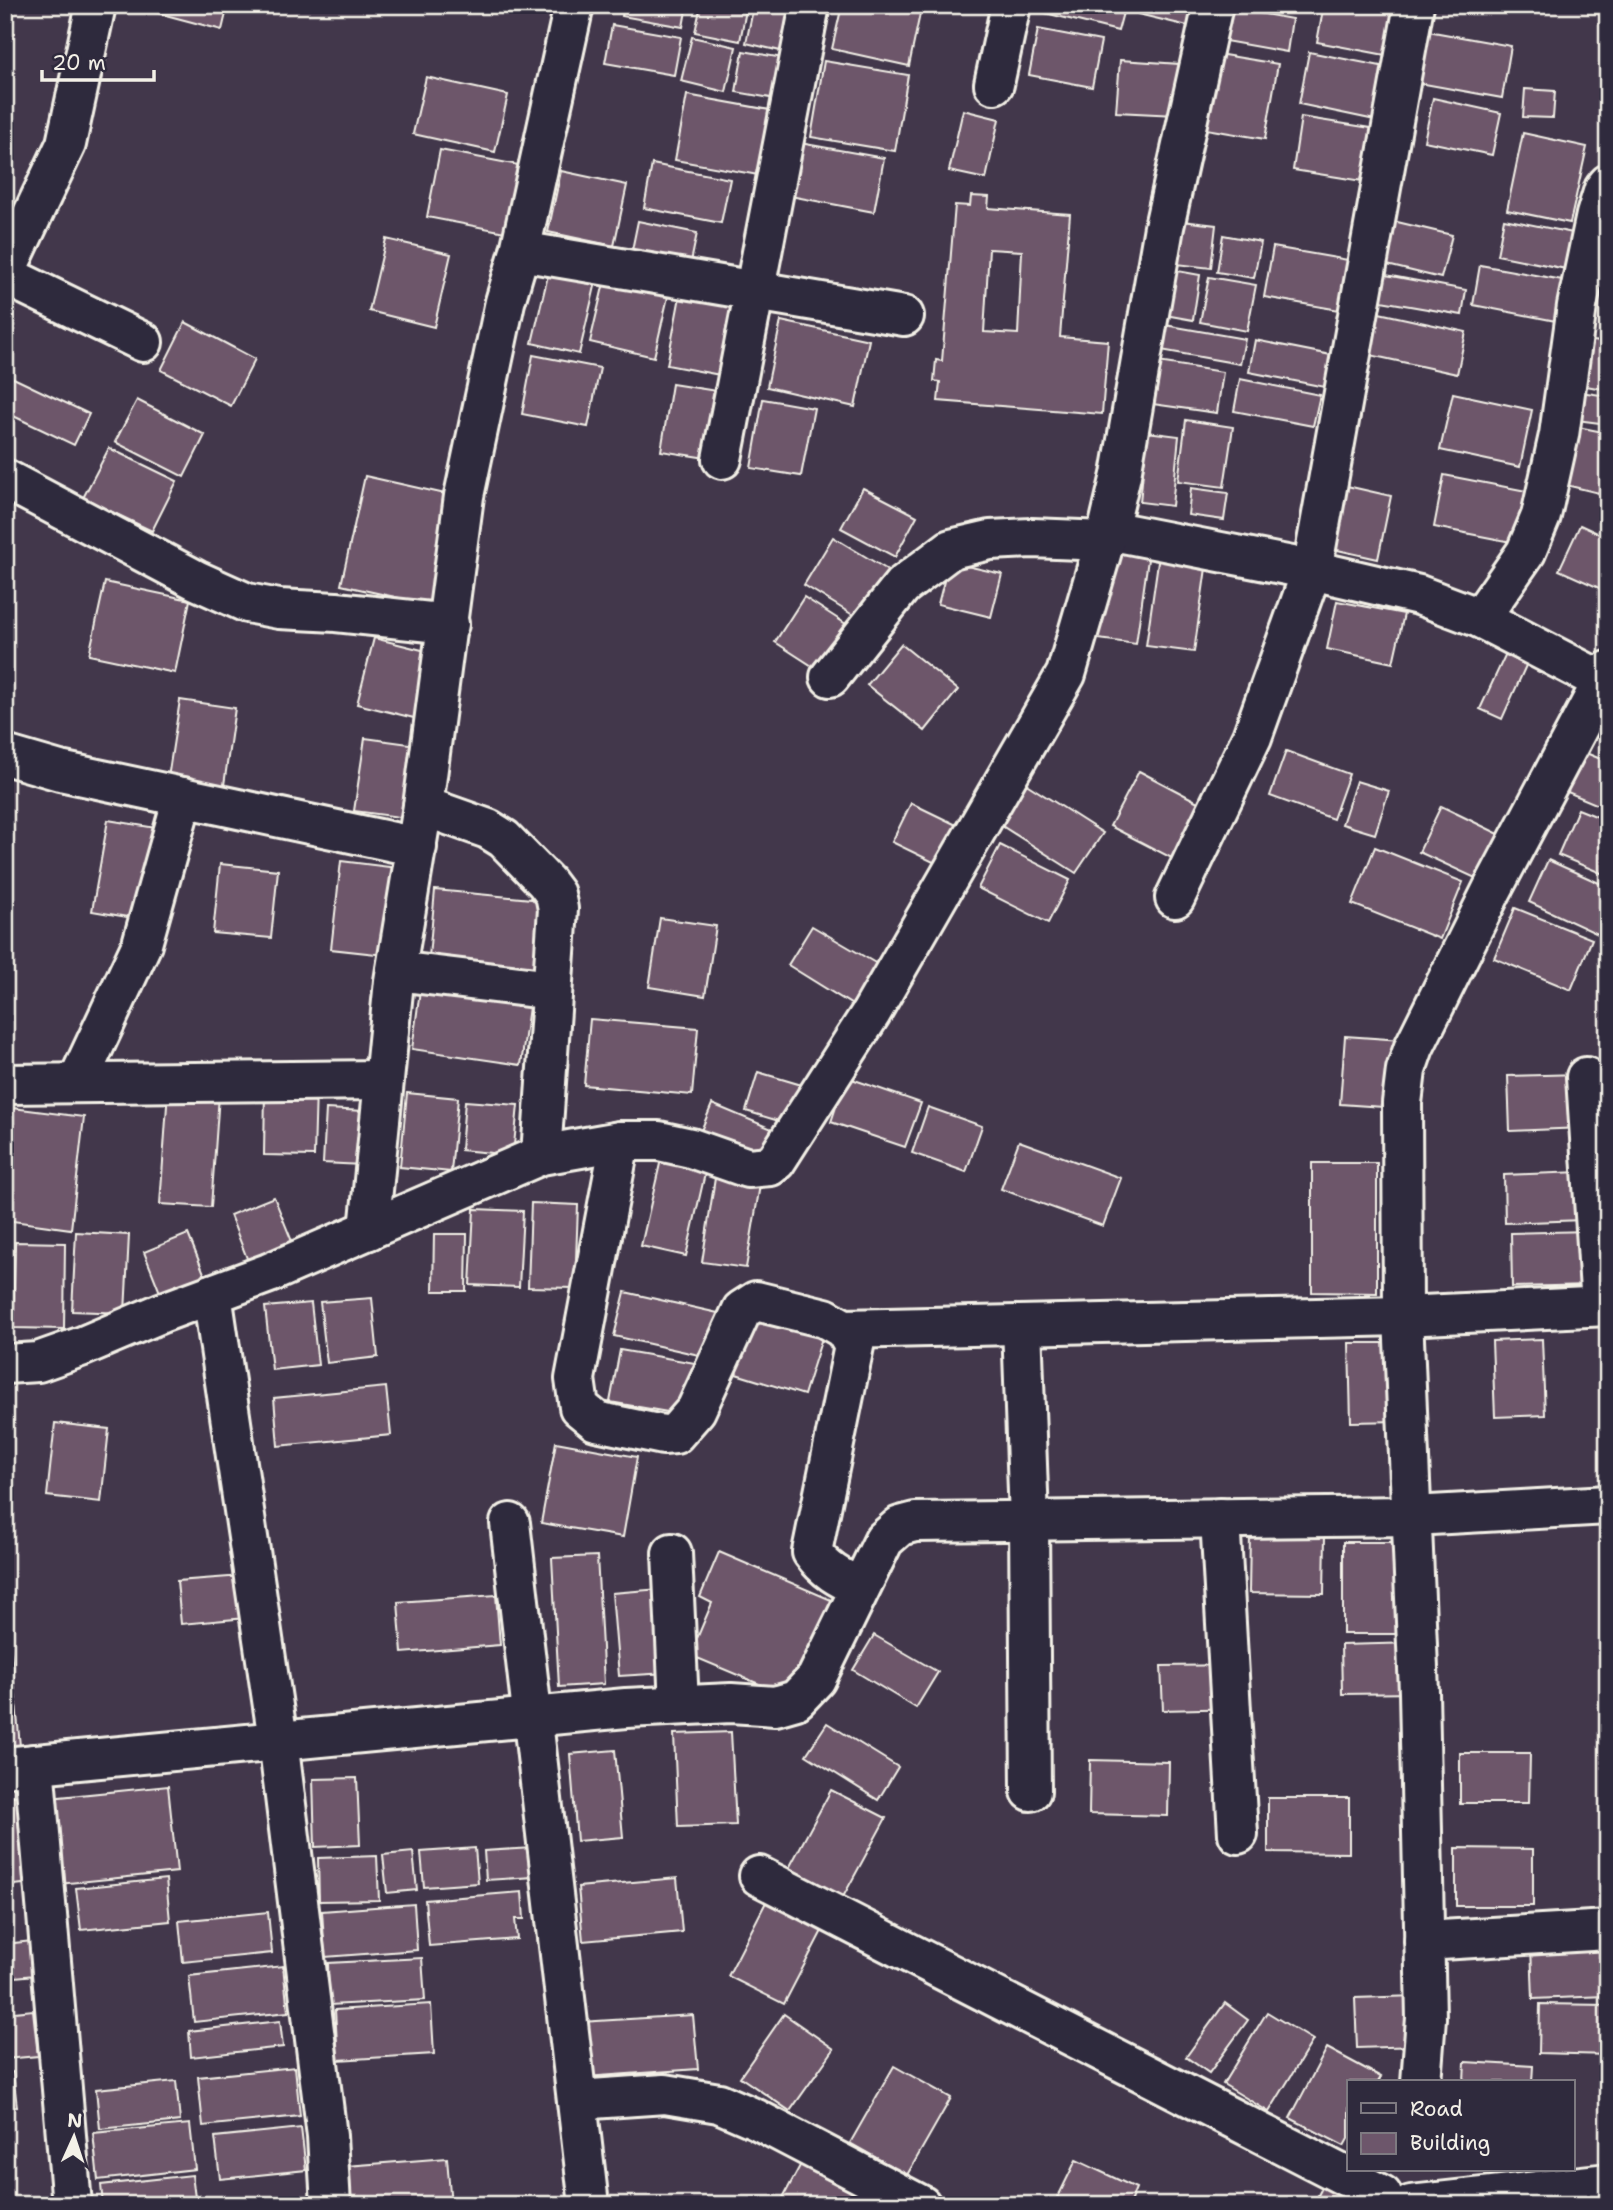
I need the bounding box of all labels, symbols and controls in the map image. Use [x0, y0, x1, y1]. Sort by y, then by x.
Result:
scale bar [42, 38, 154, 82]
text: 20 m [52, 49, 106, 77]
legend [1347, 2080, 1574, 2172]
text: Road [1410, 2095, 1463, 2123]
north arrow [38, 2102, 108, 2172]
text: N [67, 2108, 83, 2133]
text: Building [1410, 2129, 1490, 2157]

